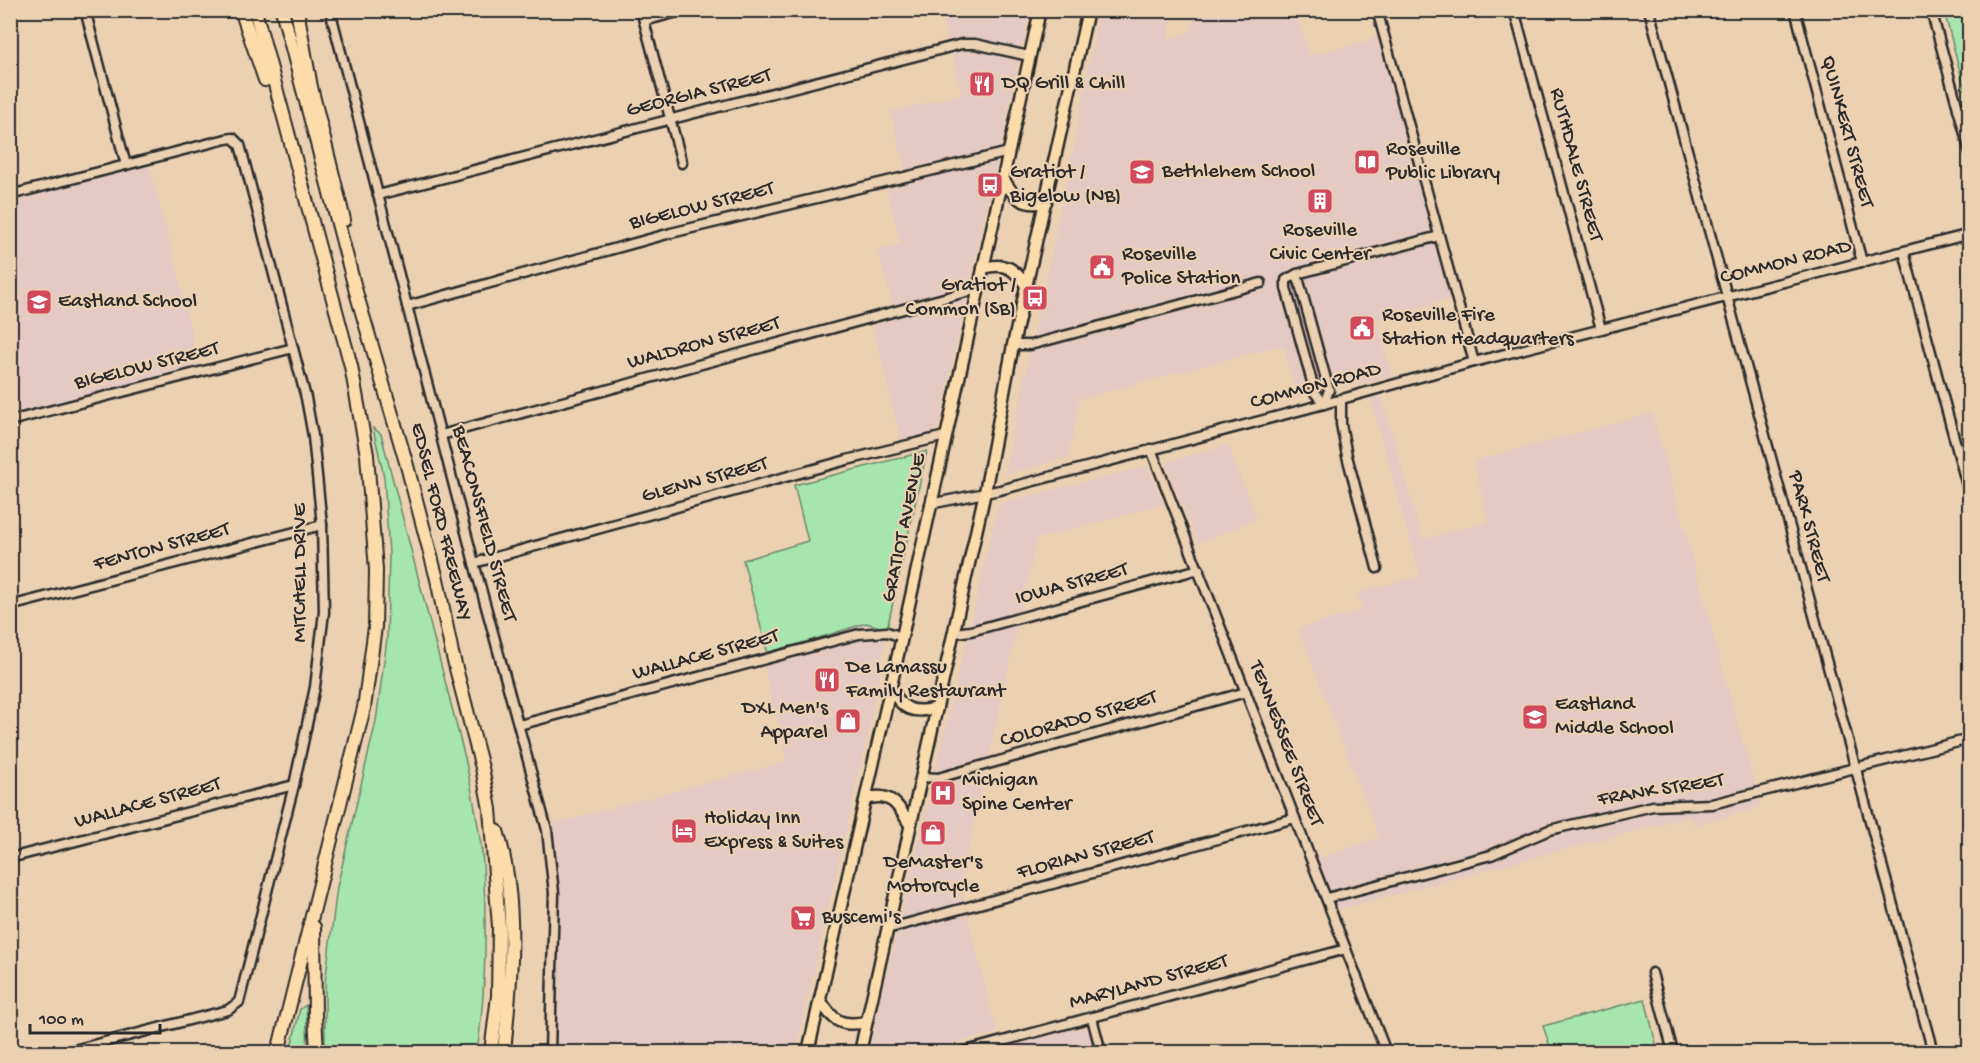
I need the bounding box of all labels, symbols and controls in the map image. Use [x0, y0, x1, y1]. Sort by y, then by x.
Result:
street label: QUINKERT STREET [1814, 53, 1879, 212]
street label: GEORGIA STREET [624, 64, 775, 124]
restaurant icon: DQ Grill & Chill [967, 69, 997, 99]
place label: DQ Grill & Chill [1000, 72, 1125, 97]
street label: RUTHDALE STREET [1542, 85, 1608, 245]
place label: Roseville Public Library [1385, 138, 1500, 187]
library icon: Roseville Public Library [1352, 147, 1382, 177]
school or university icon: Bethlehem School [1127, 157, 1157, 187]
place label: Bethlehem School [1161, 160, 1315, 185]
place label: Gratiot / Bigelow (NB) [1009, 161, 1121, 210]
bus stop icon: Gratiot / Bigelow (NB) [975, 170, 1005, 200]
street label: BIGELOW STREET [626, 177, 778, 237]
building icon: Roseville Civic Center [1305, 186, 1335, 216]
place label: Roseville Civic Center [1270, 219, 1372, 268]
street label: COMMON ROAD [1718, 235, 1854, 291]
place label: Roseville Police Station [1121, 243, 1241, 292]
public building icon: Roseville Police Station [1087, 252, 1117, 282]
place label: Gratiot / Common (SB) [906, 274, 1016, 323]
bus stop icon: Gratiot / Common (SB) [1020, 283, 1050, 313]
school or university icon: Eastland School [24, 287, 54, 317]
place label: Eastland School [58, 290, 197, 315]
place label: Roseville Fire Station Headquarters [1382, 304, 1575, 353]
street label: WALDRON STREET [625, 311, 784, 376]
public building icon: Roseville Fire Station Headquarters [1347, 313, 1377, 343]
street label: BIGELOW STREET [71, 337, 223, 397]
street label: COMMON ROAD [1248, 357, 1384, 416]
street label: EDSEL FORD FREEWAY [403, 420, 477, 624]
street label: BEACONSFIELD STREET [445, 422, 521, 626]
street label: GRATIOT AVENUE [877, 450, 933, 605]
street label: GLENN STREET [639, 452, 772, 510]
street label: PARK STREET [1781, 467, 1835, 586]
street label: MITCHELL DRIVE [289, 503, 314, 643]
street label: FENTON STREET [90, 518, 234, 578]
street label: IOWA STREET [1013, 558, 1132, 612]
street label: WALLACE STREET [630, 624, 783, 688]
place label: De Lamassu Family Restaurant [844, 656, 1008, 705]
street label: TENNESSEE STREET [1242, 657, 1328, 831]
restaurant icon: De Lamassu Family Restaurant [812, 665, 842, 695]
street label: COLORADO STREET [998, 685, 1161, 754]
place label: Eastland Middle School [1555, 693, 1674, 742]
place label: DXL Men's Apparel [740, 697, 829, 746]
school or university icon: Eastland Middle School [1520, 702, 1550, 732]
shop icon: DXL Men's Apparel [833, 706, 863, 736]
place label: Michigan Spine Center [962, 769, 1073, 818]
street label: FRANK STREET [1595, 769, 1727, 813]
street label: WALLACE STREET [72, 772, 225, 836]
hospital icon: Michigan Spine Center [928, 778, 958, 808]
place label: Holiday Inn Express & Suites [704, 807, 844, 856]
hotel icon: Holiday Inn Express & Suites [669, 816, 699, 846]
shop icon: DeMaster's Motorcycle [918, 818, 948, 848]
street label: FLORIAN STREET [1014, 825, 1158, 887]
place label: DeMaster's Motorcycle [882, 851, 983, 900]
supermarket icon: Buscemi's [788, 903, 818, 933]
place label: Buscemi's [821, 906, 902, 931]
street label: MARYLAND STREET [1067, 950, 1232, 1016]
scale bar [30, 997, 160, 1035]
text: 100 m [38, 1010, 84, 1031]

